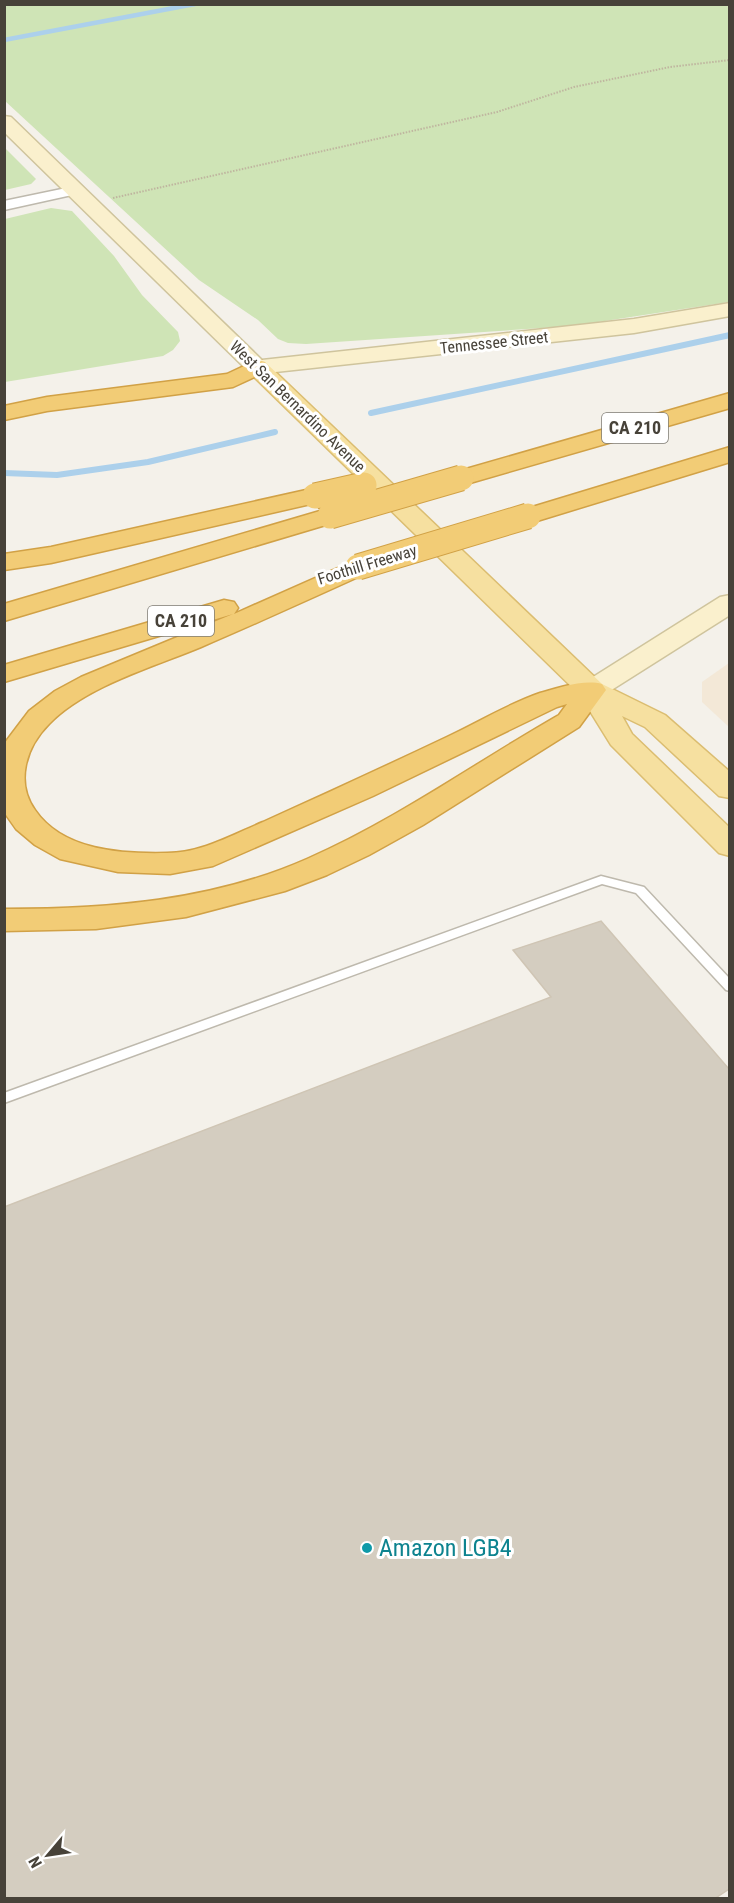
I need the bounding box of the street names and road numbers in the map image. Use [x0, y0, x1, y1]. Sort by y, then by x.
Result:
street label: Tennessee Street [439, 327, 549, 358]
street label: West San Bernardino Avenue [226, 337, 369, 476]
road number: CA 210 [602, 413, 668, 443]
street label: Foothill Freeway [315, 540, 419, 589]
road number: CA 210 [148, 606, 214, 636]

